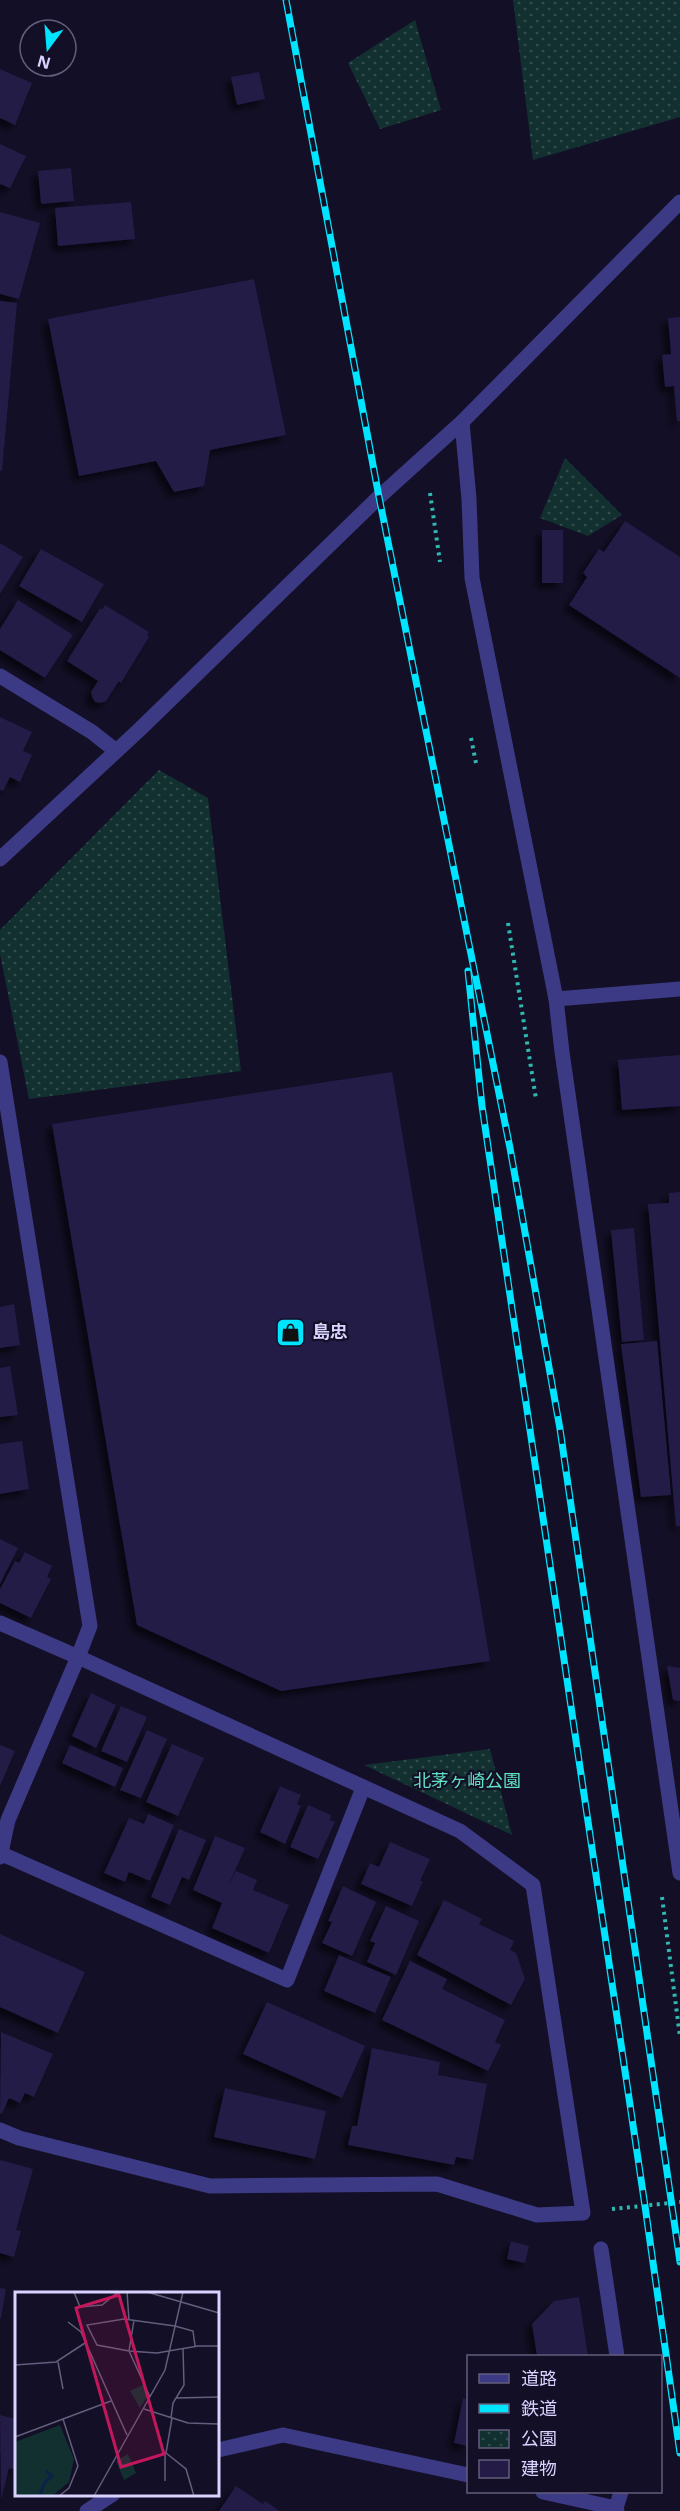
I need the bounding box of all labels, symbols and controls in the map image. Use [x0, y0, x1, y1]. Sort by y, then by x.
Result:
north arrow [18, 18, 78, 78]
text: N [35, 50, 53, 75]
shop icon: 島忠 [275, 1316, 307, 1348]
place label: 島忠 [312, 1319, 348, 1343]
park label: 北茅ヶ崎公園 [413, 1768, 521, 1792]
inset map [15, 2292, 219, 2496]
legend [467, 2355, 662, 2493]
text: 道路 [521, 2366, 557, 2390]
text: 鉄道 [521, 2396, 557, 2420]
text: 公園 [521, 2426, 557, 2450]
text: 建物 [521, 2456, 557, 2480]

